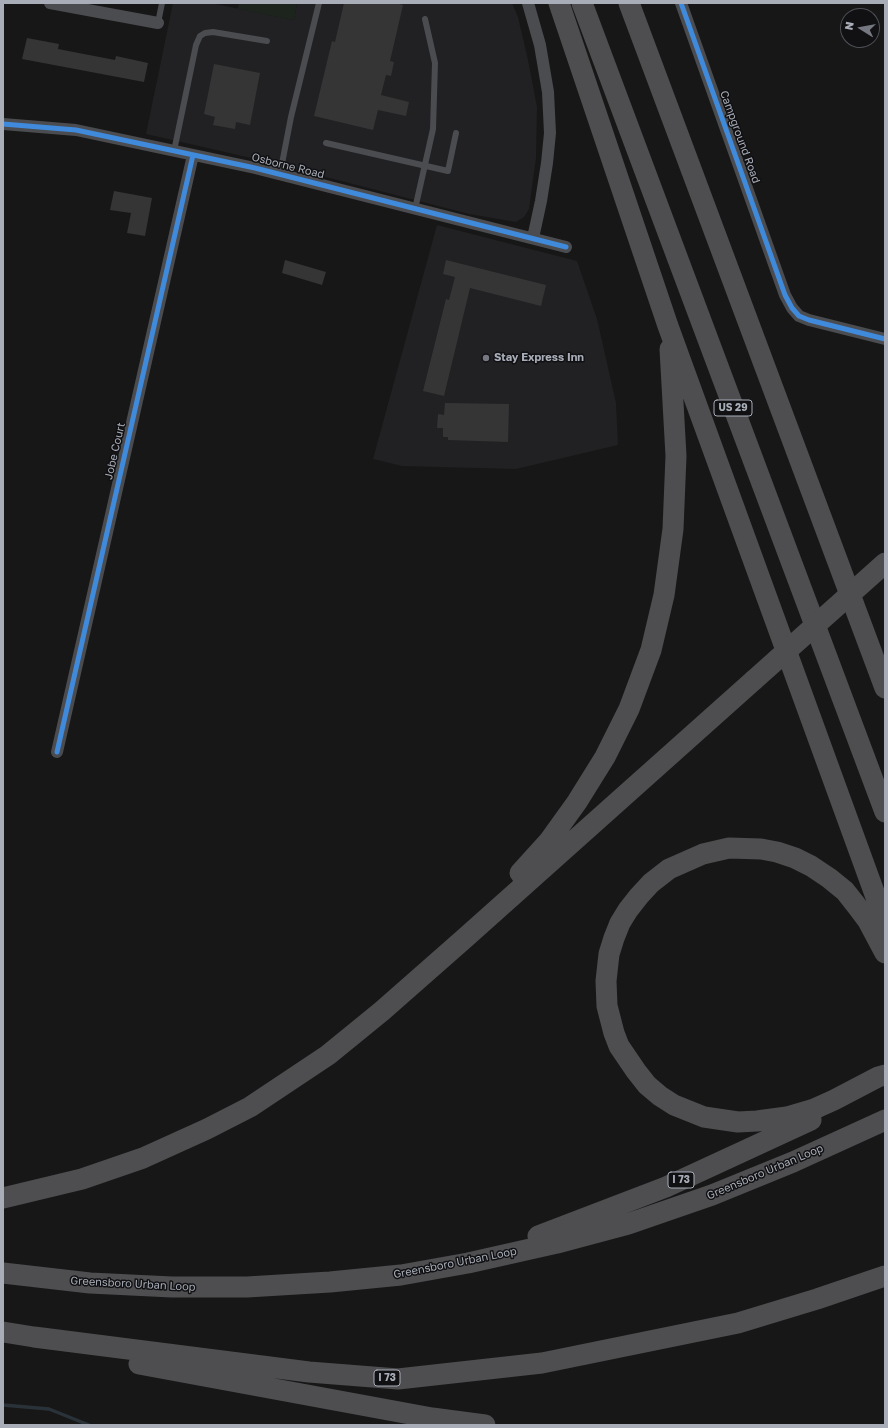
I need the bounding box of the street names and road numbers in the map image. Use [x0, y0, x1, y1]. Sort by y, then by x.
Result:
street label: Campground Road [717, 89, 763, 185]
street label: Osborne Road [250, 151, 326, 181]
road number: US 29 [714, 400, 752, 416]
street label: Jobe Court [102, 421, 128, 481]
street label: Greensboro Urban Loop [705, 1141, 825, 1203]
road number: I 73 [668, 1172, 694, 1188]
street label: Greensboro Urban Loop [392, 1245, 518, 1281]
street label: Greensboro Urban Loop [70, 1274, 196, 1294]
road number: I 73 [374, 1370, 400, 1386]

